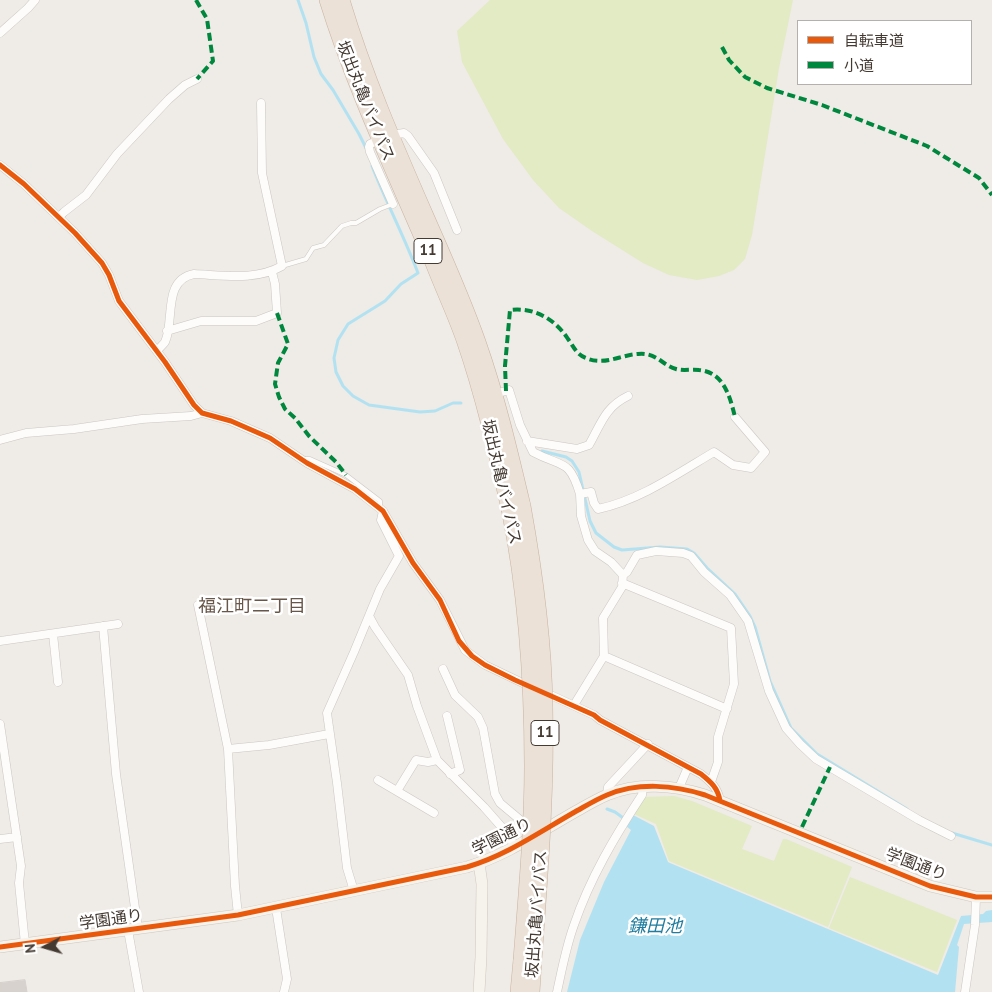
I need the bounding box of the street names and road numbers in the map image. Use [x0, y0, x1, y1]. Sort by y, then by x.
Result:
street label: 坂出丸亀バイパス [332, 38, 398, 164]
road number: 11 [414, 238, 442, 264]
street label: 坂出丸亀バイパス [477, 417, 525, 547]
road number: 11 [531, 720, 559, 746]
street label: 学園通り [469, 814, 535, 860]
street label: 学園通り [883, 845, 949, 885]
street label: 坂出丸亀バイパス [523, 849, 551, 979]
street label: 学園通り [78, 906, 144, 934]

